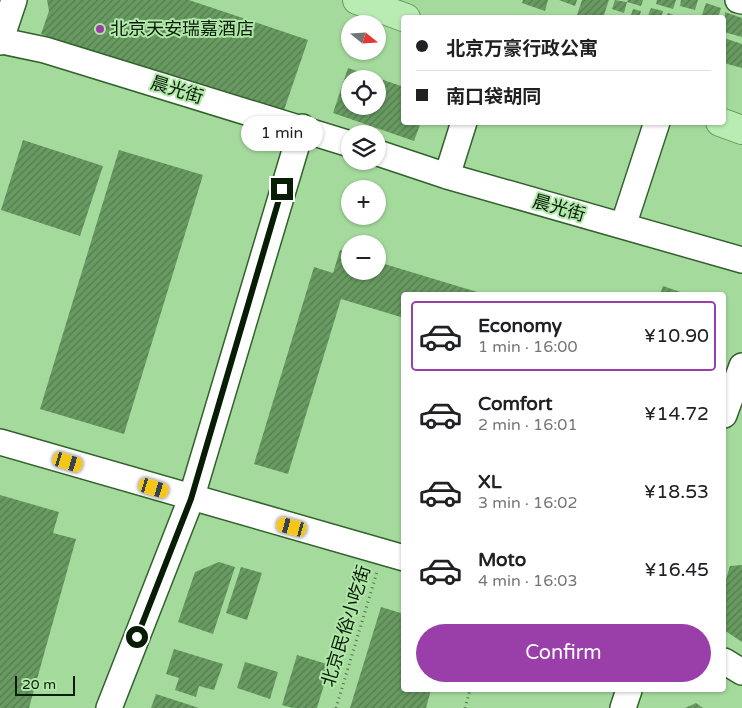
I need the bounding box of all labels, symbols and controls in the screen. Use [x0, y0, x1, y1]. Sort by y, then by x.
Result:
north arrow [341, 15, 386, 60]
map controls [341, 15, 386, 280]
place label: 北京天安瑞嘉酒店 [110, 18, 254, 40]
marker: 北京天安瑞嘉酒店 [94, 23, 106, 35]
text: 北京万豪行政公寓 [446, 38, 598, 60]
button: locate [341, 70, 386, 115]
street label: 晨光街 [148, 72, 206, 108]
text: 南口袋胡同 [446, 86, 541, 108]
callout: 1 min [241, 116, 323, 152]
text: 1 min [261, 123, 303, 143]
button: layers [341, 125, 386, 170]
route end [271, 178, 293, 200]
button: + [341, 180, 386, 225]
street label: 晨光街 [530, 190, 588, 226]
button: − [341, 235, 386, 280]
icon: car [418, 314, 463, 359]
text: Economy [478, 315, 562, 337]
text: ¥10.90 [644, 325, 709, 347]
text: 1 min · 16:00 [478, 337, 577, 357]
icon: car [418, 392, 463, 437]
text: Comfort [478, 393, 552, 415]
text: ¥14.72 [644, 403, 709, 425]
text: 2 min · 16:01 [478, 415, 577, 435]
car [51, 450, 84, 474]
icon: car [418, 470, 463, 515]
text: XL [478, 471, 502, 493]
car [137, 476, 170, 500]
text: ¥18.53 [644, 481, 709, 503]
text: 3 min · 16:02 [478, 493, 577, 513]
car [275, 516, 308, 538]
icon: car [418, 548, 463, 593]
text: Moto [478, 549, 526, 571]
text: ¥16.45 [644, 559, 709, 581]
street label: 北京民俗小吃街 [317, 563, 375, 689]
text: 4 min · 16:03 [478, 571, 577, 591]
button: Confirm [416, 624, 711, 682]
route start [126, 626, 148, 648]
scale bar [15, 673, 75, 696]
text: 20 m [22, 676, 56, 693]

